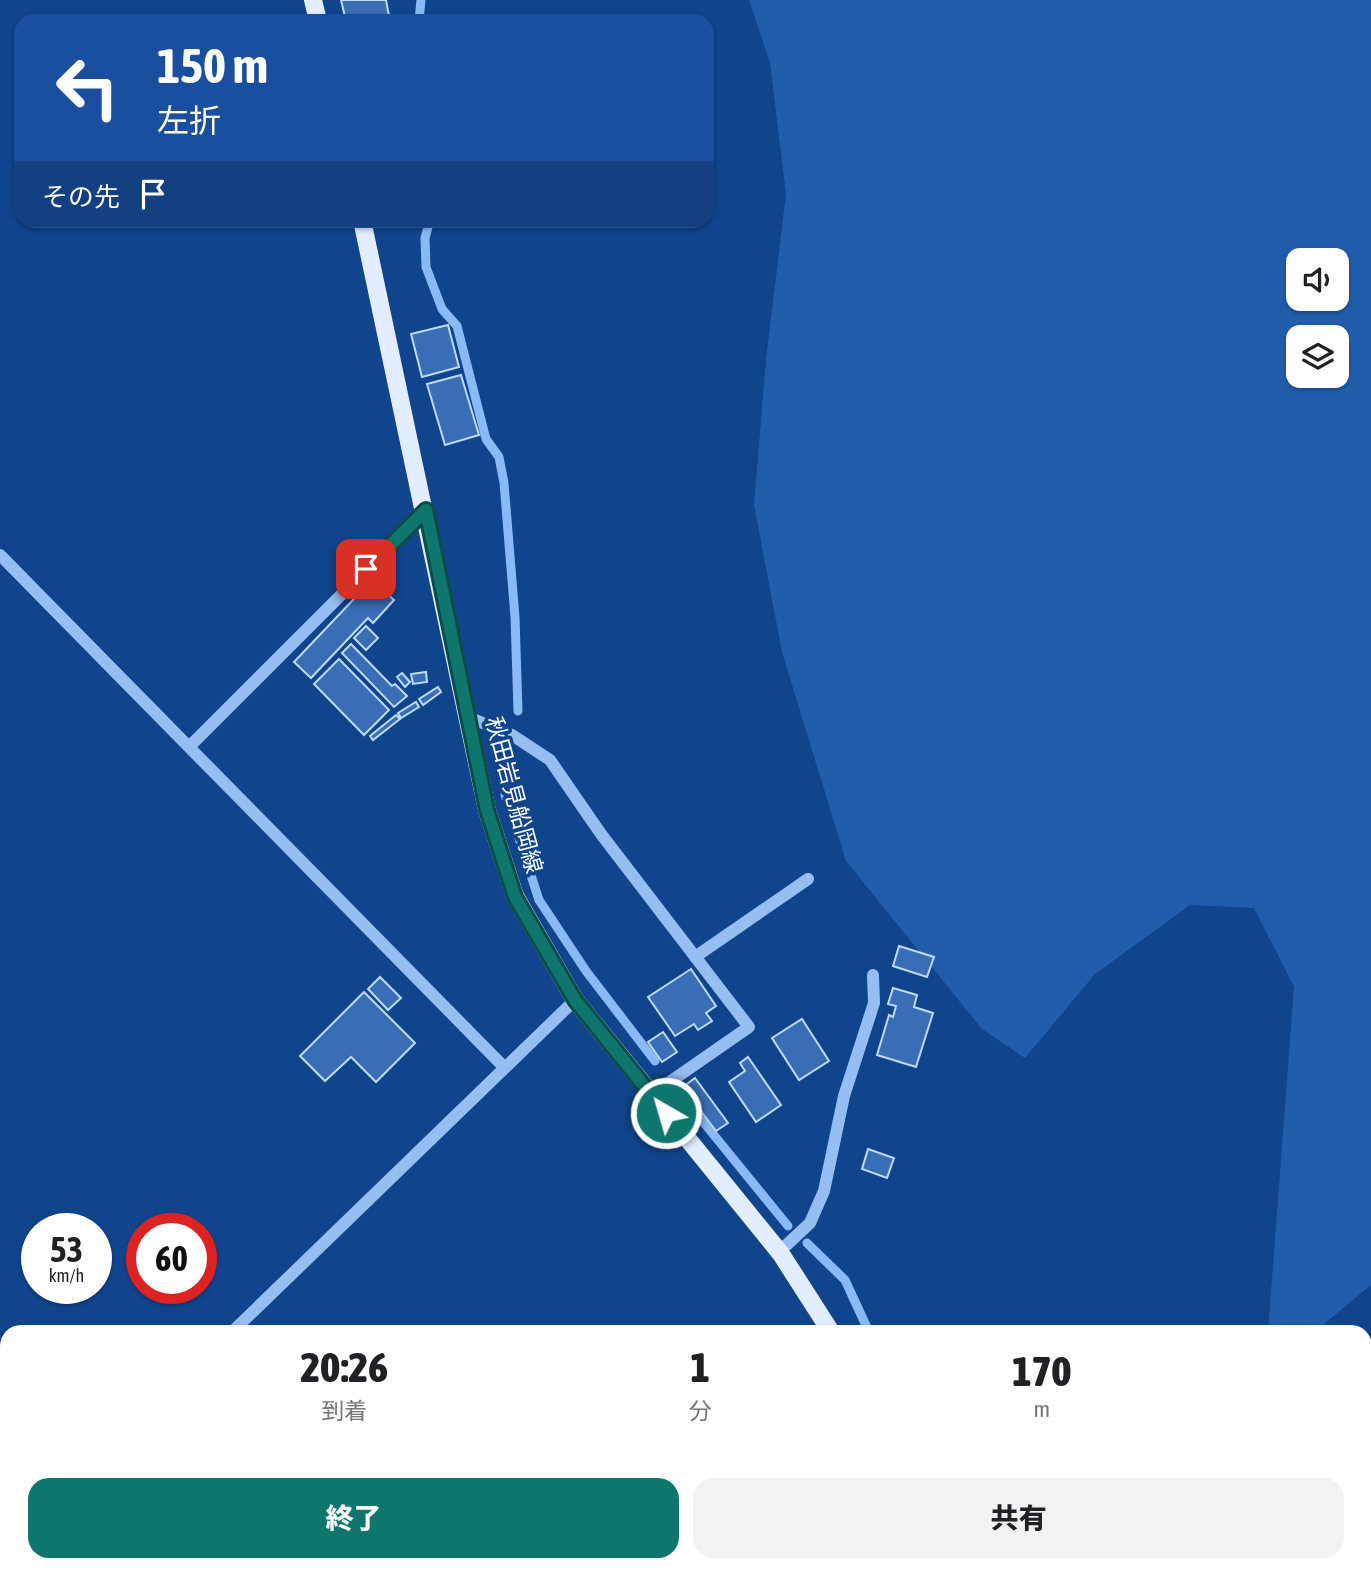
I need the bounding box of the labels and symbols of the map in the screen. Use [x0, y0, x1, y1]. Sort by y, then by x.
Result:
pin [336, 539, 396, 599]
street label: 秋田岩見船岡線 [481, 714, 547, 876]
position arrow [629, 1076, 703, 1150]
speed limit sign: 60 [126, 1213, 217, 1304]

